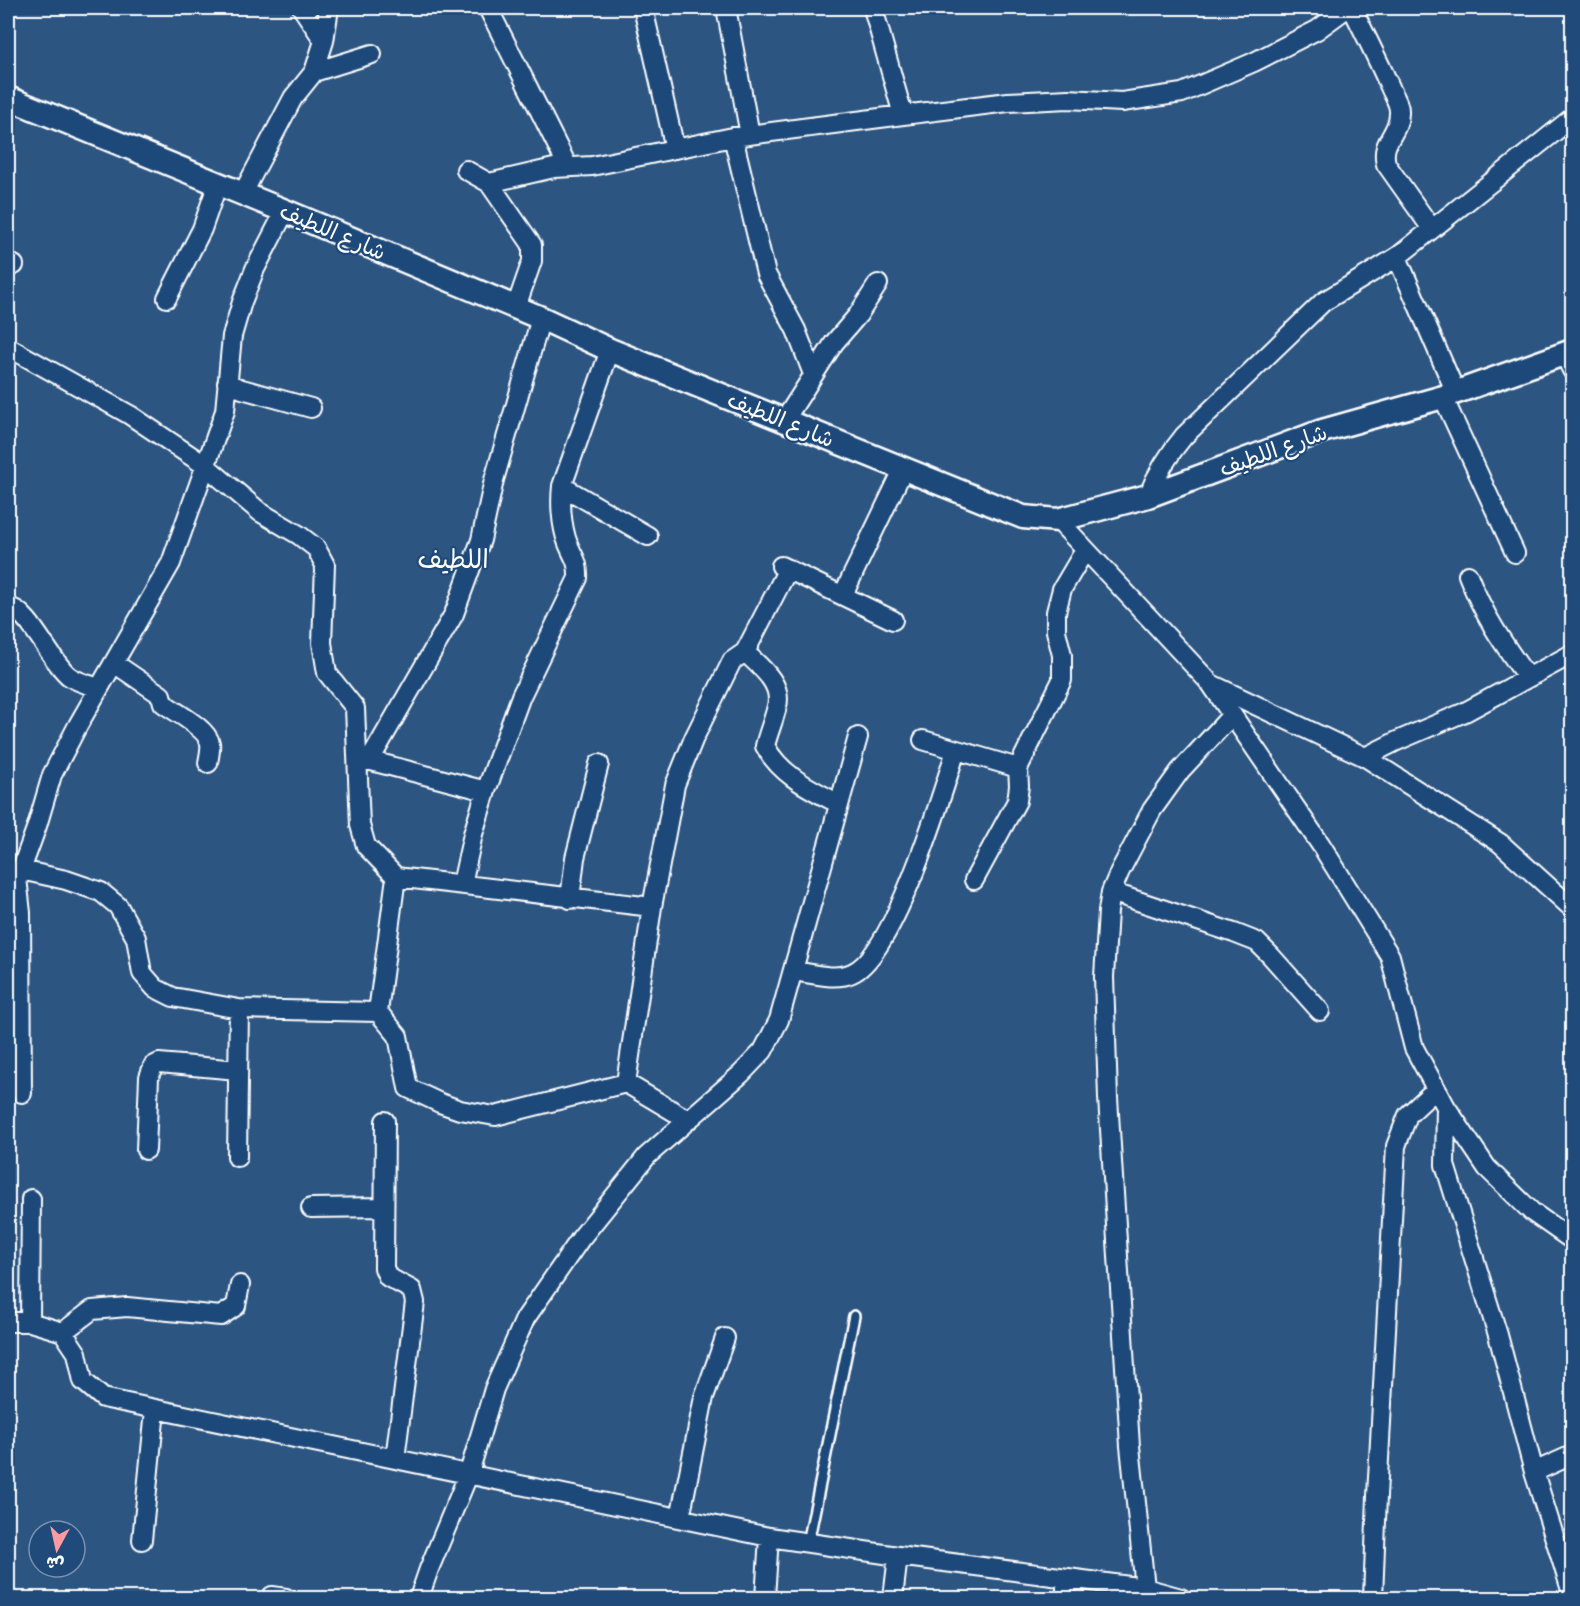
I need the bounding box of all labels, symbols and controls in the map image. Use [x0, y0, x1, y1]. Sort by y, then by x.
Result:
street label: شارع اللطيف [275, 197, 390, 268]
street label: شارع اللطيف [723, 386, 838, 455]
street label: شارع اللطيف [1216, 419, 1331, 484]
district label: اللطيف [417, 543, 489, 575]
north arrow [27, 1519, 87, 1579]
text: ش [45, 1553, 65, 1574]

